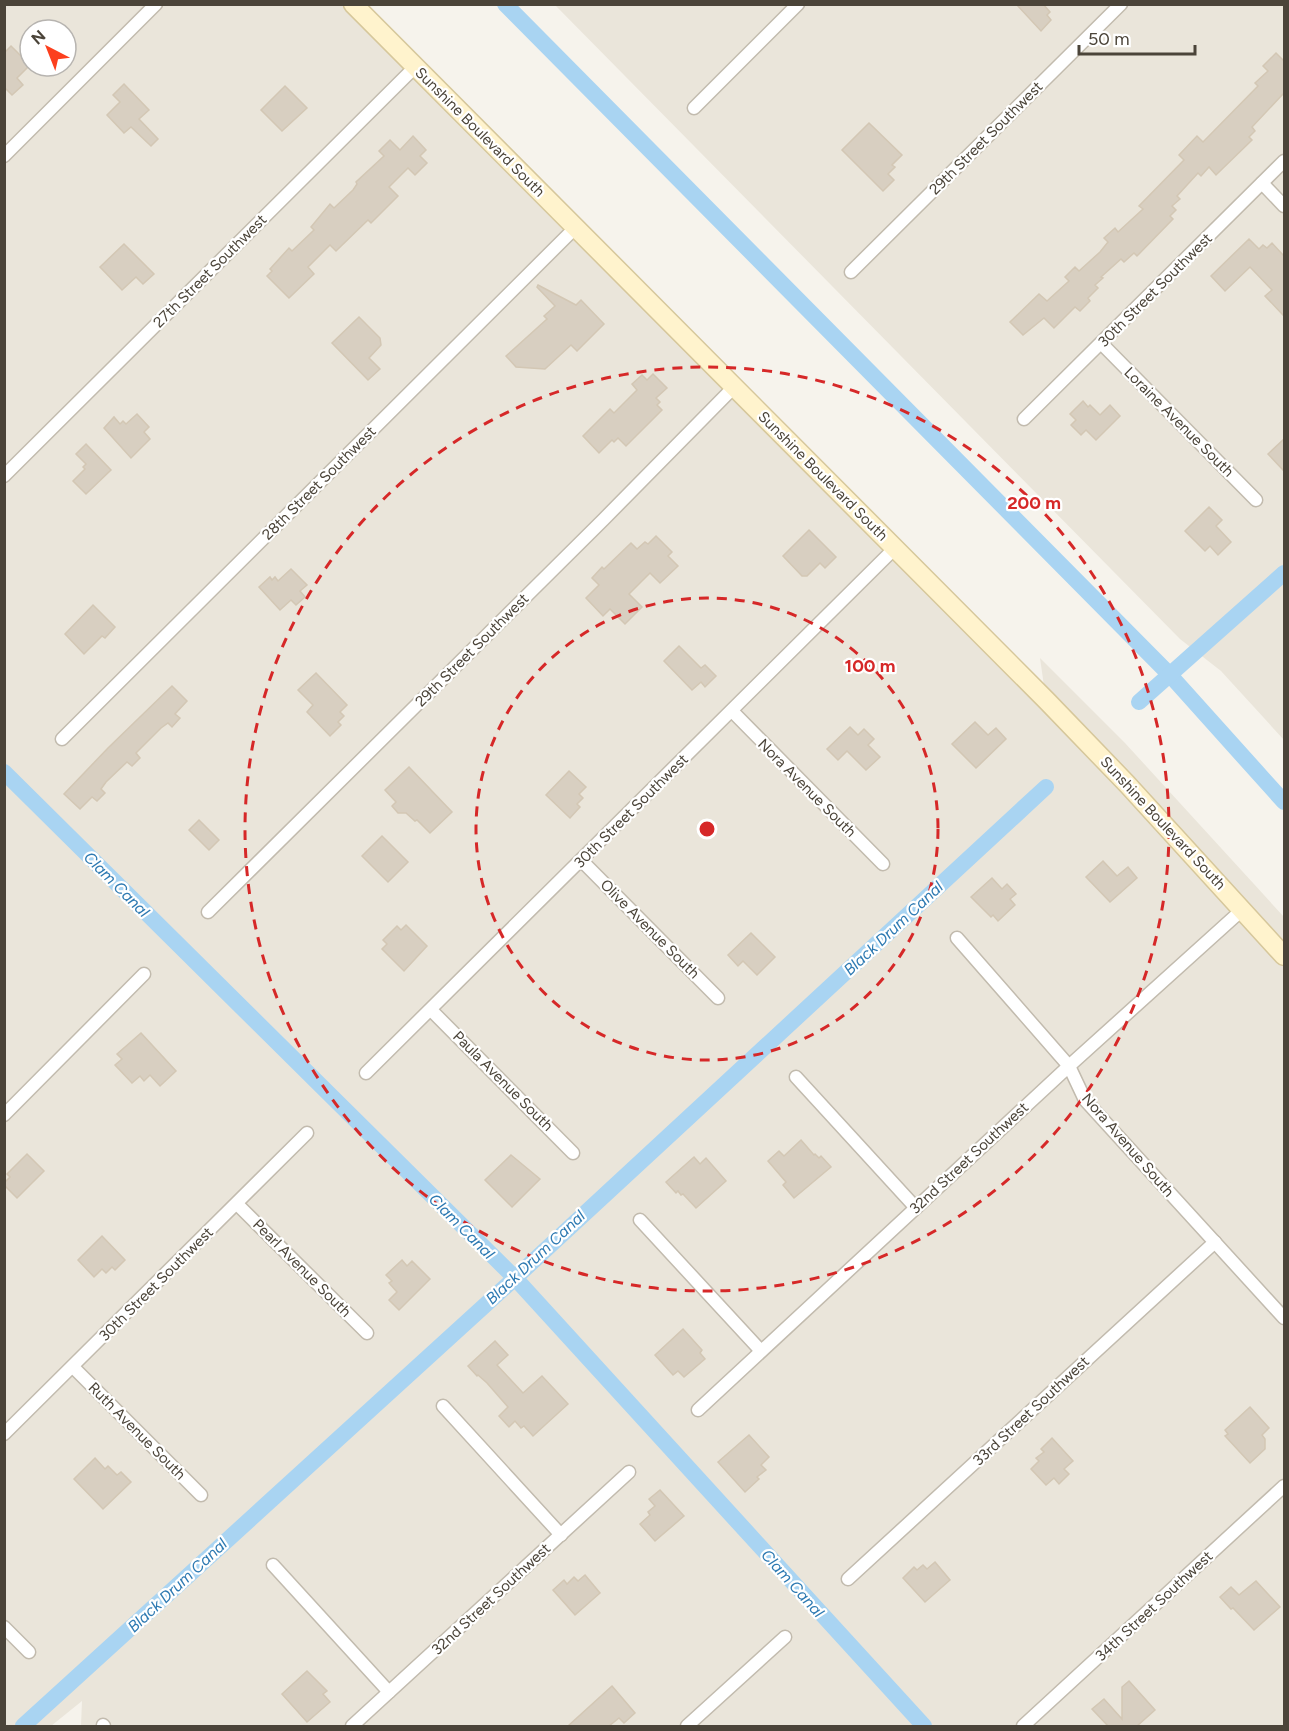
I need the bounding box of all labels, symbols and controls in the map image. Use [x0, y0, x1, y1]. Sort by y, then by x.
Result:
north arrow [18, 18, 78, 78]
scale bar [1079, 18, 1194, 56]
text: N [27, 26, 49, 48]
text: 50 m [1088, 28, 1130, 50]
street label: Sunshine Boulevard South [411, 63, 549, 201]
street label: 29th Street Southwest [926, 77, 1047, 198]
street label: 27th Street Southwest [150, 210, 271, 331]
street label: 30th Street Southwest [1094, 229, 1216, 351]
street label: Loraine Avenue South [1120, 363, 1238, 481]
street label: Sunshine Boulevard South [754, 407, 892, 545]
street label: 28th Street Southwest [258, 422, 380, 544]
text: 200 m [1007, 492, 1061, 514]
street label: 29th Street Southwest [412, 589, 533, 710]
text: 100 m [845, 655, 895, 677]
street label: Nora Avenue South [754, 735, 860, 841]
street label: 30th Street Southwest [570, 750, 692, 872]
street label: Sunshine Boulevard South [1096, 753, 1230, 893]
centre of rings [697, 819, 717, 839]
water label: Clam Canal [80, 848, 154, 921]
street label: Olive Avenue South [597, 876, 703, 982]
water label: Black Drum Canal [840, 877, 947, 979]
street label: Paula Avenue South [449, 1027, 557, 1135]
street label: Nora Avenue South [1078, 1089, 1178, 1201]
street label: 32nd Street Southwest [906, 1098, 1032, 1218]
water label: Clam Canal [425, 1190, 499, 1263]
water label: Black Drum Canal [482, 1206, 589, 1308]
street label: Pearl Avenue South [249, 1215, 355, 1321]
street label: 30th Street Southwest [95, 1223, 217, 1345]
street label: 33rd Street Southwest [969, 1352, 1093, 1469]
street label: Ruth Avenue South [85, 1379, 189, 1483]
water label: Black Drum Canal [124, 1534, 231, 1636]
street label: 32nd Street Southwest [428, 1539, 554, 1659]
water label: Clam Canal [757, 1545, 828, 1622]
street label: 34th Street Southwest [1092, 1547, 1217, 1665]

